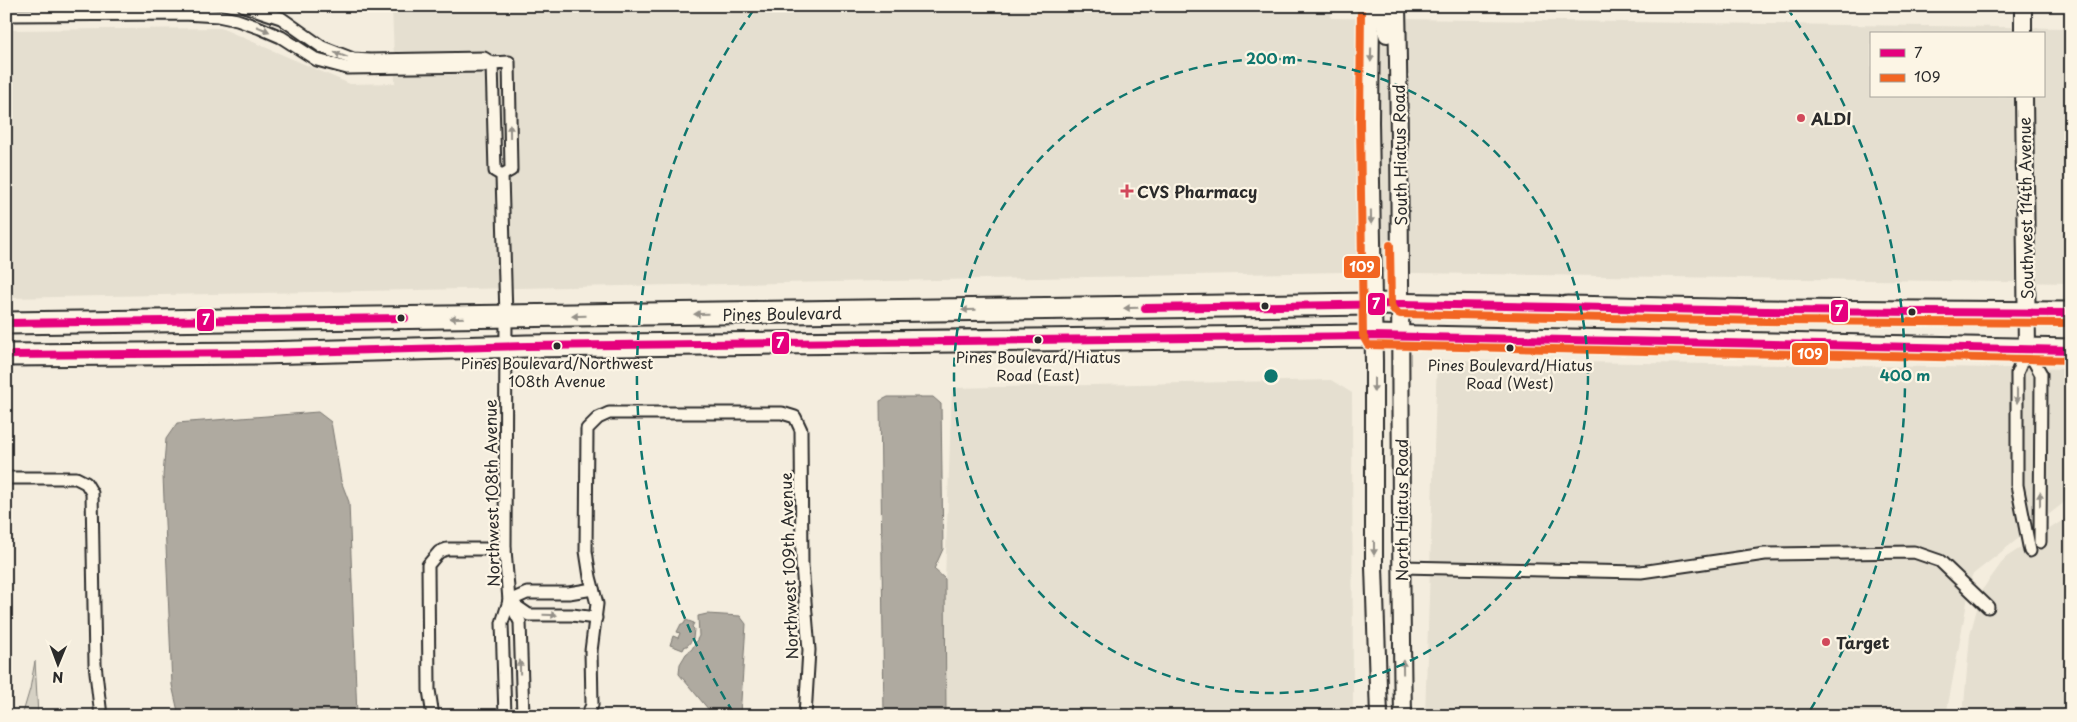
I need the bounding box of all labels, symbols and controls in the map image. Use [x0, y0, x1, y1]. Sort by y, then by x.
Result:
one-way arrow [256, 25, 271, 33]
legend [1870, 32, 2044, 98]
text: 7 [1914, 40, 1923, 63]
text: 200 m [1246, 46, 1296, 69]
one-way arrow [1367, 47, 1375, 63]
one-way arrow [333, 51, 348, 59]
text: 109 [1914, 64, 1940, 87]
street label: South Hiatus Road [1386, 84, 1412, 226]
place label: ALDI [1810, 106, 1852, 130]
marker: ALDI [1795, 112, 1807, 124]
street label: Southwest 114th Avenue [2011, 116, 2039, 299]
one-way arrow [506, 123, 514, 139]
place label: CVS Pharmacy [1137, 179, 1257, 203]
marker: CVS Pharmacy [1121, 185, 1133, 197]
one-way arrow [1367, 210, 1375, 226]
line badge: 109 [1343, 255, 1381, 279]
text: 109 [1349, 256, 1375, 277]
line badge: 7 [1367, 292, 1386, 316]
text: 7 [1372, 293, 1381, 314]
line badge: 7 [1830, 299, 1849, 323]
street label: Pines Boulevard [722, 300, 842, 326]
text: 7 [1835, 300, 1844, 321]
unlabelled marker [1260, 301, 1270, 311]
one-way arrow [1123, 304, 1139, 312]
one-way arrow [960, 306, 976, 314]
unlabelled marker [1907, 307, 1917, 317]
line badge: 7 [196, 308, 215, 332]
text: 7 [202, 309, 211, 330]
one-way arrow [693, 310, 709, 318]
one-way arrow [571, 312, 587, 320]
unlabelled marker [396, 313, 406, 323]
one-way arrow [449, 314, 465, 322]
line badge: 7 [771, 331, 790, 355]
text: 7 [776, 332, 785, 353]
marker: Pines Boulevard/Hiatus Road (East) [1033, 335, 1043, 345]
marker: Pines Boulevard/Northwest 108th Avenue [552, 341, 562, 351]
line badge: 109 [1791, 342, 1829, 366]
marker: Pines Boulevard/Hiatus Road (West) [1505, 343, 1515, 353]
text: 109 [1797, 343, 1823, 364]
place label: Pines Boulevard/Hiatus Road (East) [956, 345, 1120, 386]
place label: Pines Boulevard/Northwest 108th Avenue [461, 351, 653, 392]
place label: Pines Boulevard/Hiatus Road (West) [1428, 353, 1592, 394]
text: 400 m [1880, 363, 1930, 386]
centre of rings [1262, 367, 1280, 385]
one-way arrow [1370, 377, 1378, 393]
one-way arrow [2013, 388, 2021, 404]
street label: Northwest 108th Avenue [477, 399, 505, 587]
street label: North Hiatus Road [1389, 439, 1413, 581]
street label: Northwest 109th Avenue [773, 472, 803, 660]
one-way arrow [2036, 490, 2044, 506]
one-way arrow [1370, 540, 1378, 556]
one-way arrow [543, 611, 559, 619]
place label: Target [1836, 630, 1890, 654]
marker: Target [1820, 636, 1832, 648]
north arrow [32, 640, 82, 690]
one-way arrow [516, 659, 524, 675]
one-way arrow [1398, 659, 1406, 675]
text: N [52, 667, 63, 688]

